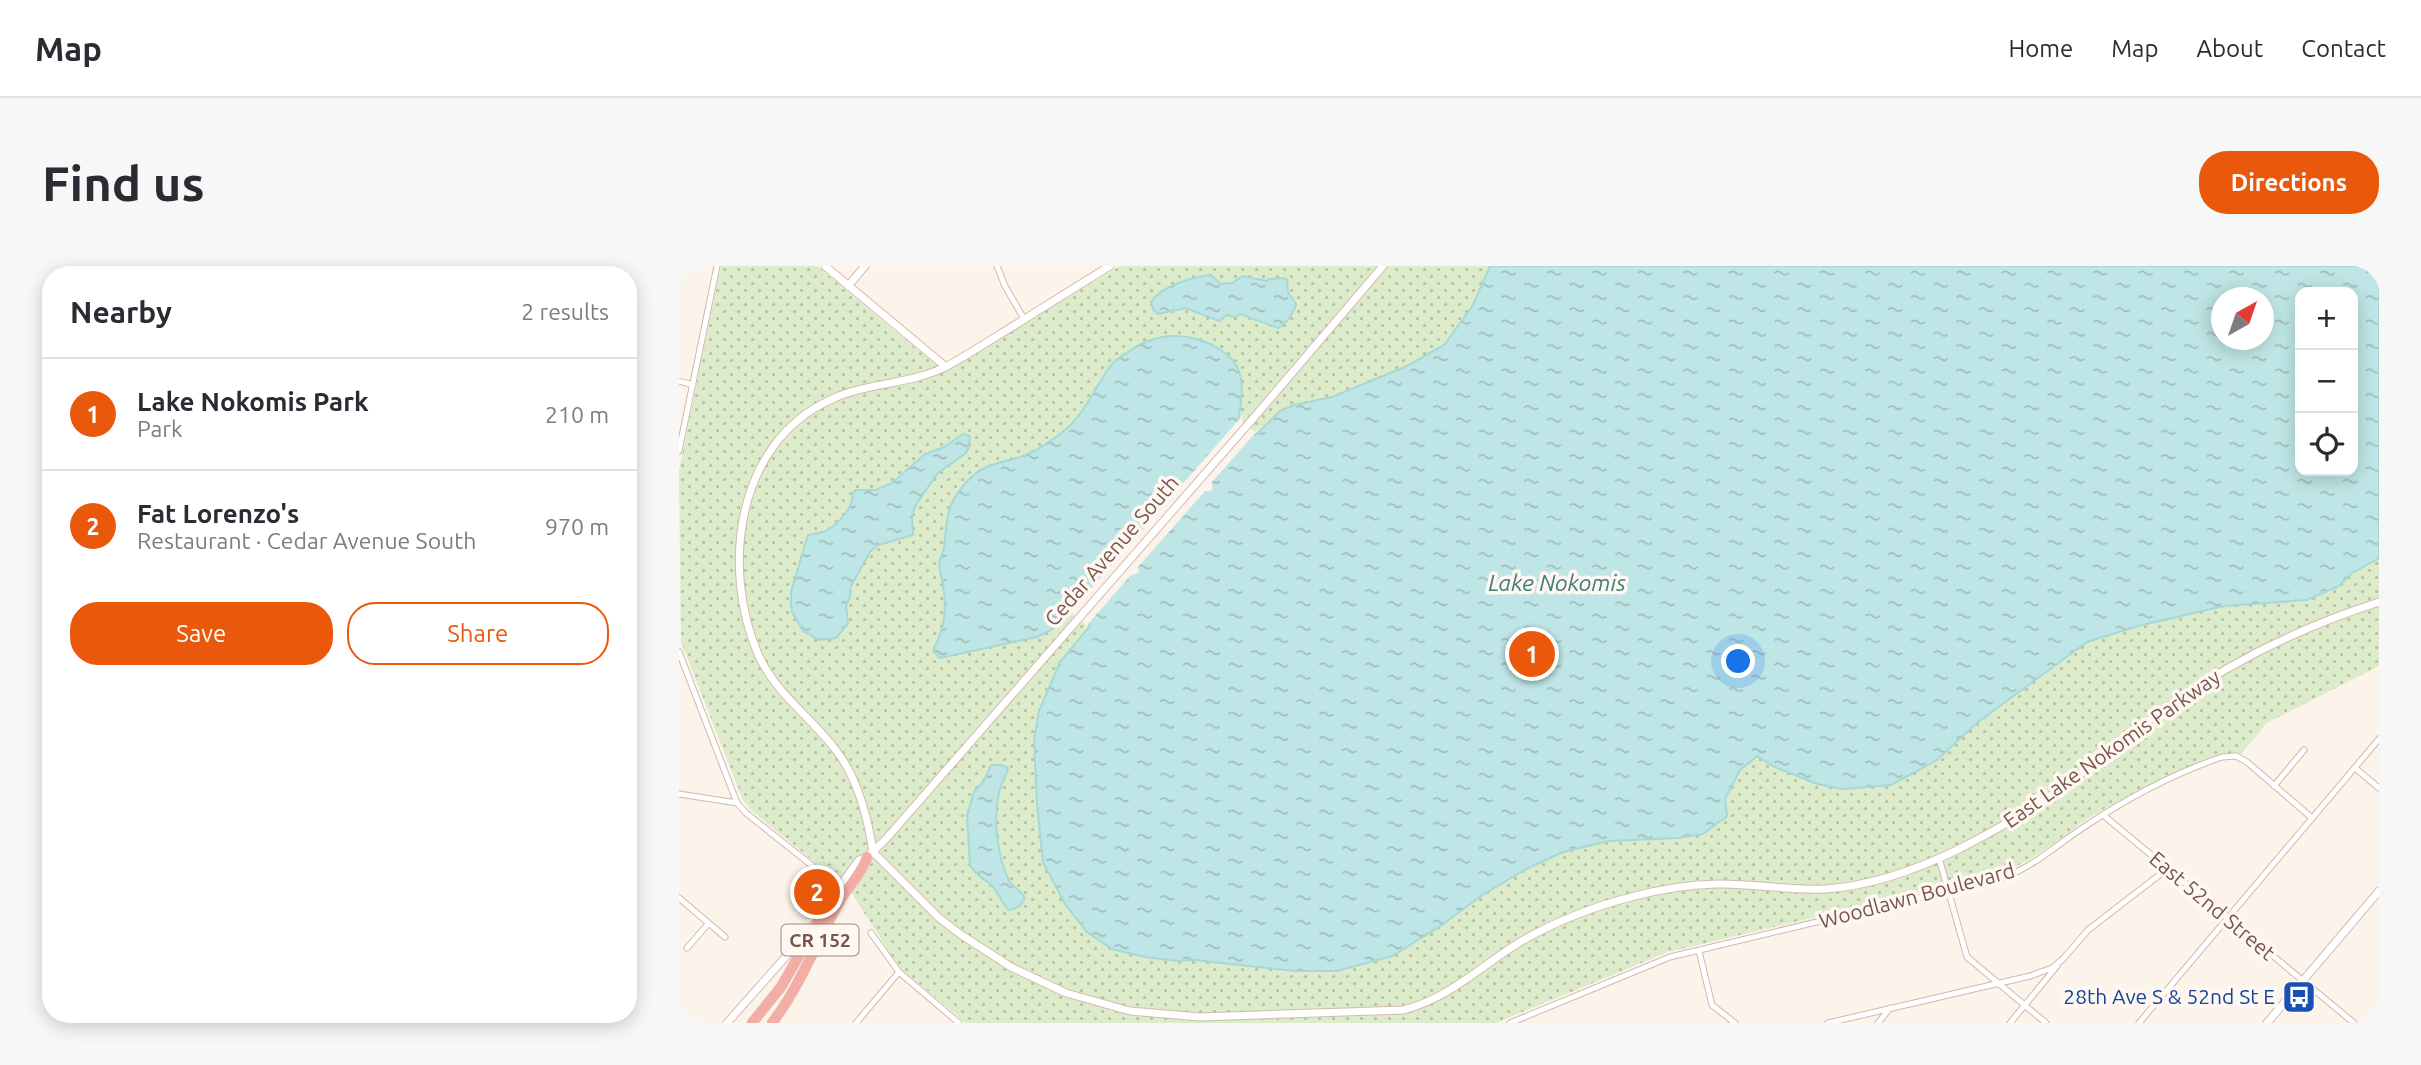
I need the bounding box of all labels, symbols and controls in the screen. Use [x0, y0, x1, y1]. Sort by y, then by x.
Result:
text: Map [35, 30, 102, 67]
text: Home [2008, 35, 2073, 62]
text: Map [2111, 35, 2158, 62]
text: About [2196, 35, 2263, 62]
text: Contact [2301, 35, 2386, 62]
button: Directions [2199, 151, 2379, 214]
text: Find us [42, 155, 205, 210]
north arrow [2211, 287, 2274, 350]
map controls [2295, 287, 2358, 476]
button: + [2295, 287, 2358, 350]
text: Nearby [70, 295, 172, 329]
text: 2 results [521, 299, 609, 324]
button: − [2295, 350, 2358, 413]
text: Lake Nokomis Park [137, 387, 369, 416]
text: 1 [87, 402, 99, 427]
text: 210 m [545, 402, 609, 427]
button: locate [2295, 413, 2358, 476]
text: Park [137, 416, 183, 441]
street label: Cedar Avenue South [1039, 470, 1183, 630]
text: Fat Lorenzo's [137, 499, 299, 528]
text: 2 [87, 514, 99, 539]
text: 970 m [545, 514, 609, 539]
text: Restaurant · Cedar Avenue South [137, 528, 476, 553]
water label: Lake Nokomis [1488, 570, 1626, 595]
button: Save [70, 602, 333, 665]
button: Share [347, 602, 609, 665]
pin: 1 [1509, 628, 1555, 680]
your location [1721, 644, 1755, 678]
street label: East Lake Nokomis Parkway [1999, 664, 2224, 832]
street label: East 52nd Street [2145, 846, 2280, 965]
street label: Woodlawn Boulevard [1816, 857, 2017, 933]
pin: 2 [794, 866, 840, 918]
road number: CR 152 [781, 925, 859, 956]
bus stop icon: 28th Ave S & 52nd St E [2280, 978, 2318, 1016]
place label: 28th Ave S & 52nd St E [2063, 984, 2275, 1008]

